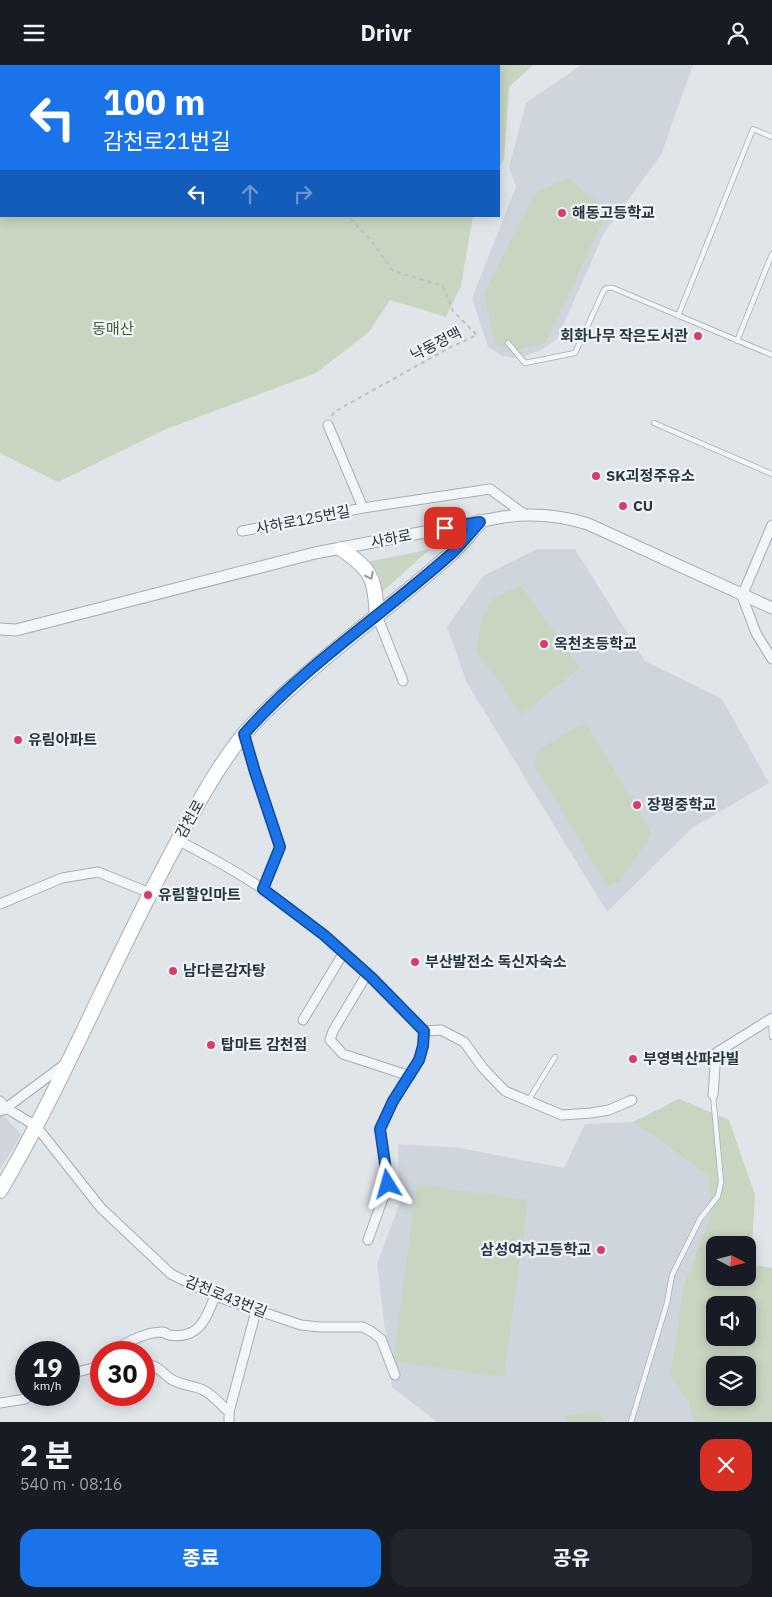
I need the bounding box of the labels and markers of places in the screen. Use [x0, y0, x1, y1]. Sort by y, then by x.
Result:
place label: 해동고등학교 [572, 203, 655, 222]
marker: 해동고등학교 [556, 207, 568, 219]
place label: 회화나무 작은도서관 [560, 326, 688, 345]
marker: 회화나무 작은도서관 [692, 330, 704, 342]
place label: SK괴정주유소 [606, 466, 695, 485]
marker: SK괴정주유소 [590, 470, 602, 482]
place label: CU [633, 496, 653, 515]
marker: CU [617, 500, 629, 512]
pin [424, 507, 466, 549]
place label: 옥천초등학교 [554, 634, 637, 653]
marker: 옥천초등학교 [538, 638, 550, 650]
place label: 유림아파트 [28, 730, 97, 749]
marker: 유림아파트 [12, 734, 24, 746]
place label: 장평중학교 [647, 795, 716, 814]
marker: 장평중학교 [631, 799, 643, 811]
place label: 유림할인마트 [158, 885, 241, 904]
marker: 유림할인마트 [142, 889, 154, 901]
place label: 부산발전소 독신자숙소 [425, 952, 567, 971]
marker: 부산발전소 독신자숙소 [409, 956, 421, 968]
place label: 남다른감자탕 [183, 961, 266, 980]
marker: 남다른감자탕 [167, 965, 179, 977]
place label: 탑마트 감천점 [221, 1035, 307, 1054]
marker: 탑마트 감천점 [205, 1039, 217, 1051]
place label: 부영벽산파라빌 [643, 1049, 740, 1068]
marker: 부영벽산파라빌 [627, 1053, 639, 1065]
place label: 삼성여자고등학교 [481, 1240, 591, 1259]
marker: 삼성여자고등학교 [595, 1244, 607, 1256]

